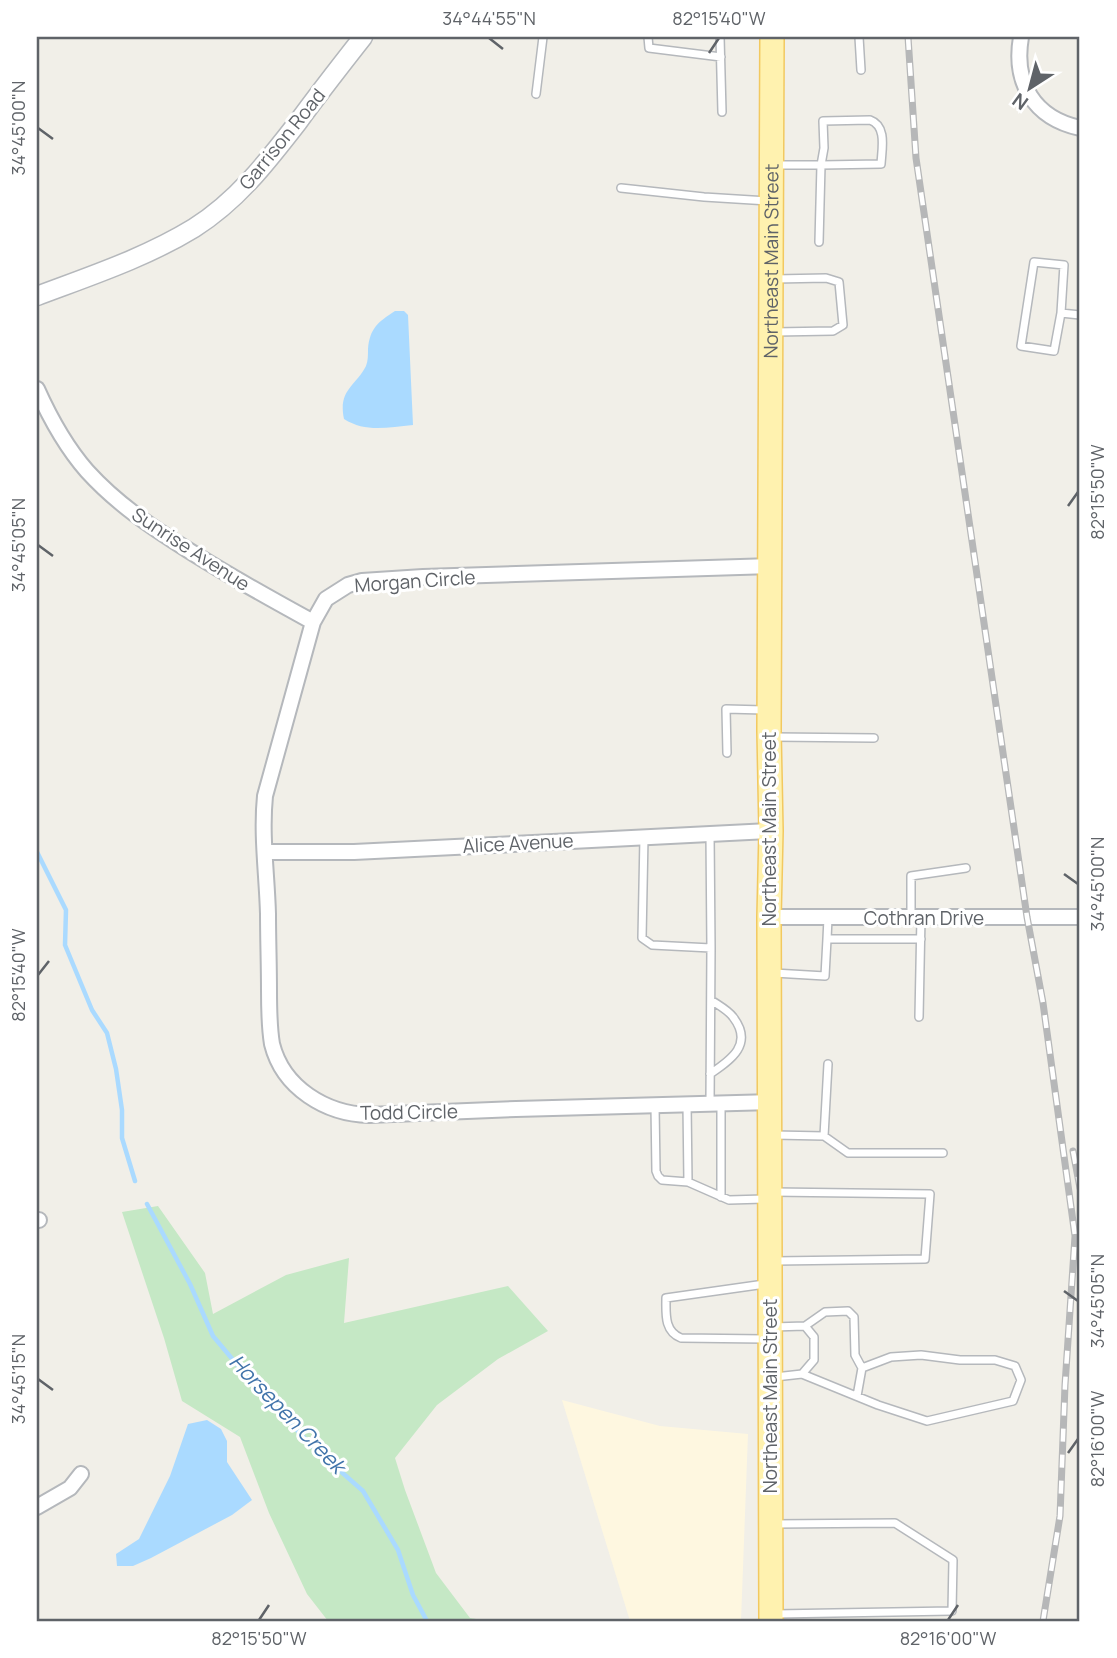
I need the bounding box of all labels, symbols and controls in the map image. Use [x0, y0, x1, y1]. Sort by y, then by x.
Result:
text: 34°44'55"N [442, 6, 536, 30]
text: 82°15'40"W [672, 6, 766, 30]
north arrow [995, 52, 1064, 122]
text: 34°45'00"N [6, 81, 30, 175]
street label: Garrison Road [233, 83, 331, 195]
text: N [1007, 87, 1033, 116]
street label: Northeast Main Street [758, 164, 784, 359]
text: 82°15'50"W [1085, 444, 1109, 540]
text: 34°45'05"N [6, 498, 30, 592]
street label: Sunrise Avenue [127, 501, 255, 597]
street label: Morgan Circle [354, 564, 476, 598]
street label: Northeast Main Street [756, 732, 782, 926]
street label: Alice Avenue [462, 827, 574, 859]
text: 34°45'00"N [1085, 837, 1109, 931]
street label: Cothran Drive [864, 905, 984, 931]
text: 82°15'40"W [6, 928, 30, 1022]
street label: Todd Circle [360, 1098, 458, 1126]
text: 34°45'05"N [1085, 1254, 1109, 1348]
street label: Northeast Main Street [757, 1299, 783, 1493]
text: 34°45'15"N [6, 1334, 30, 1424]
water label: Horsepen Creek [224, 1348, 354, 1481]
text: 82°16'00"W [1085, 1390, 1109, 1487]
text: 82°15'50"W [211, 1626, 307, 1650]
text: 82°16'00"W [900, 1626, 997, 1650]

